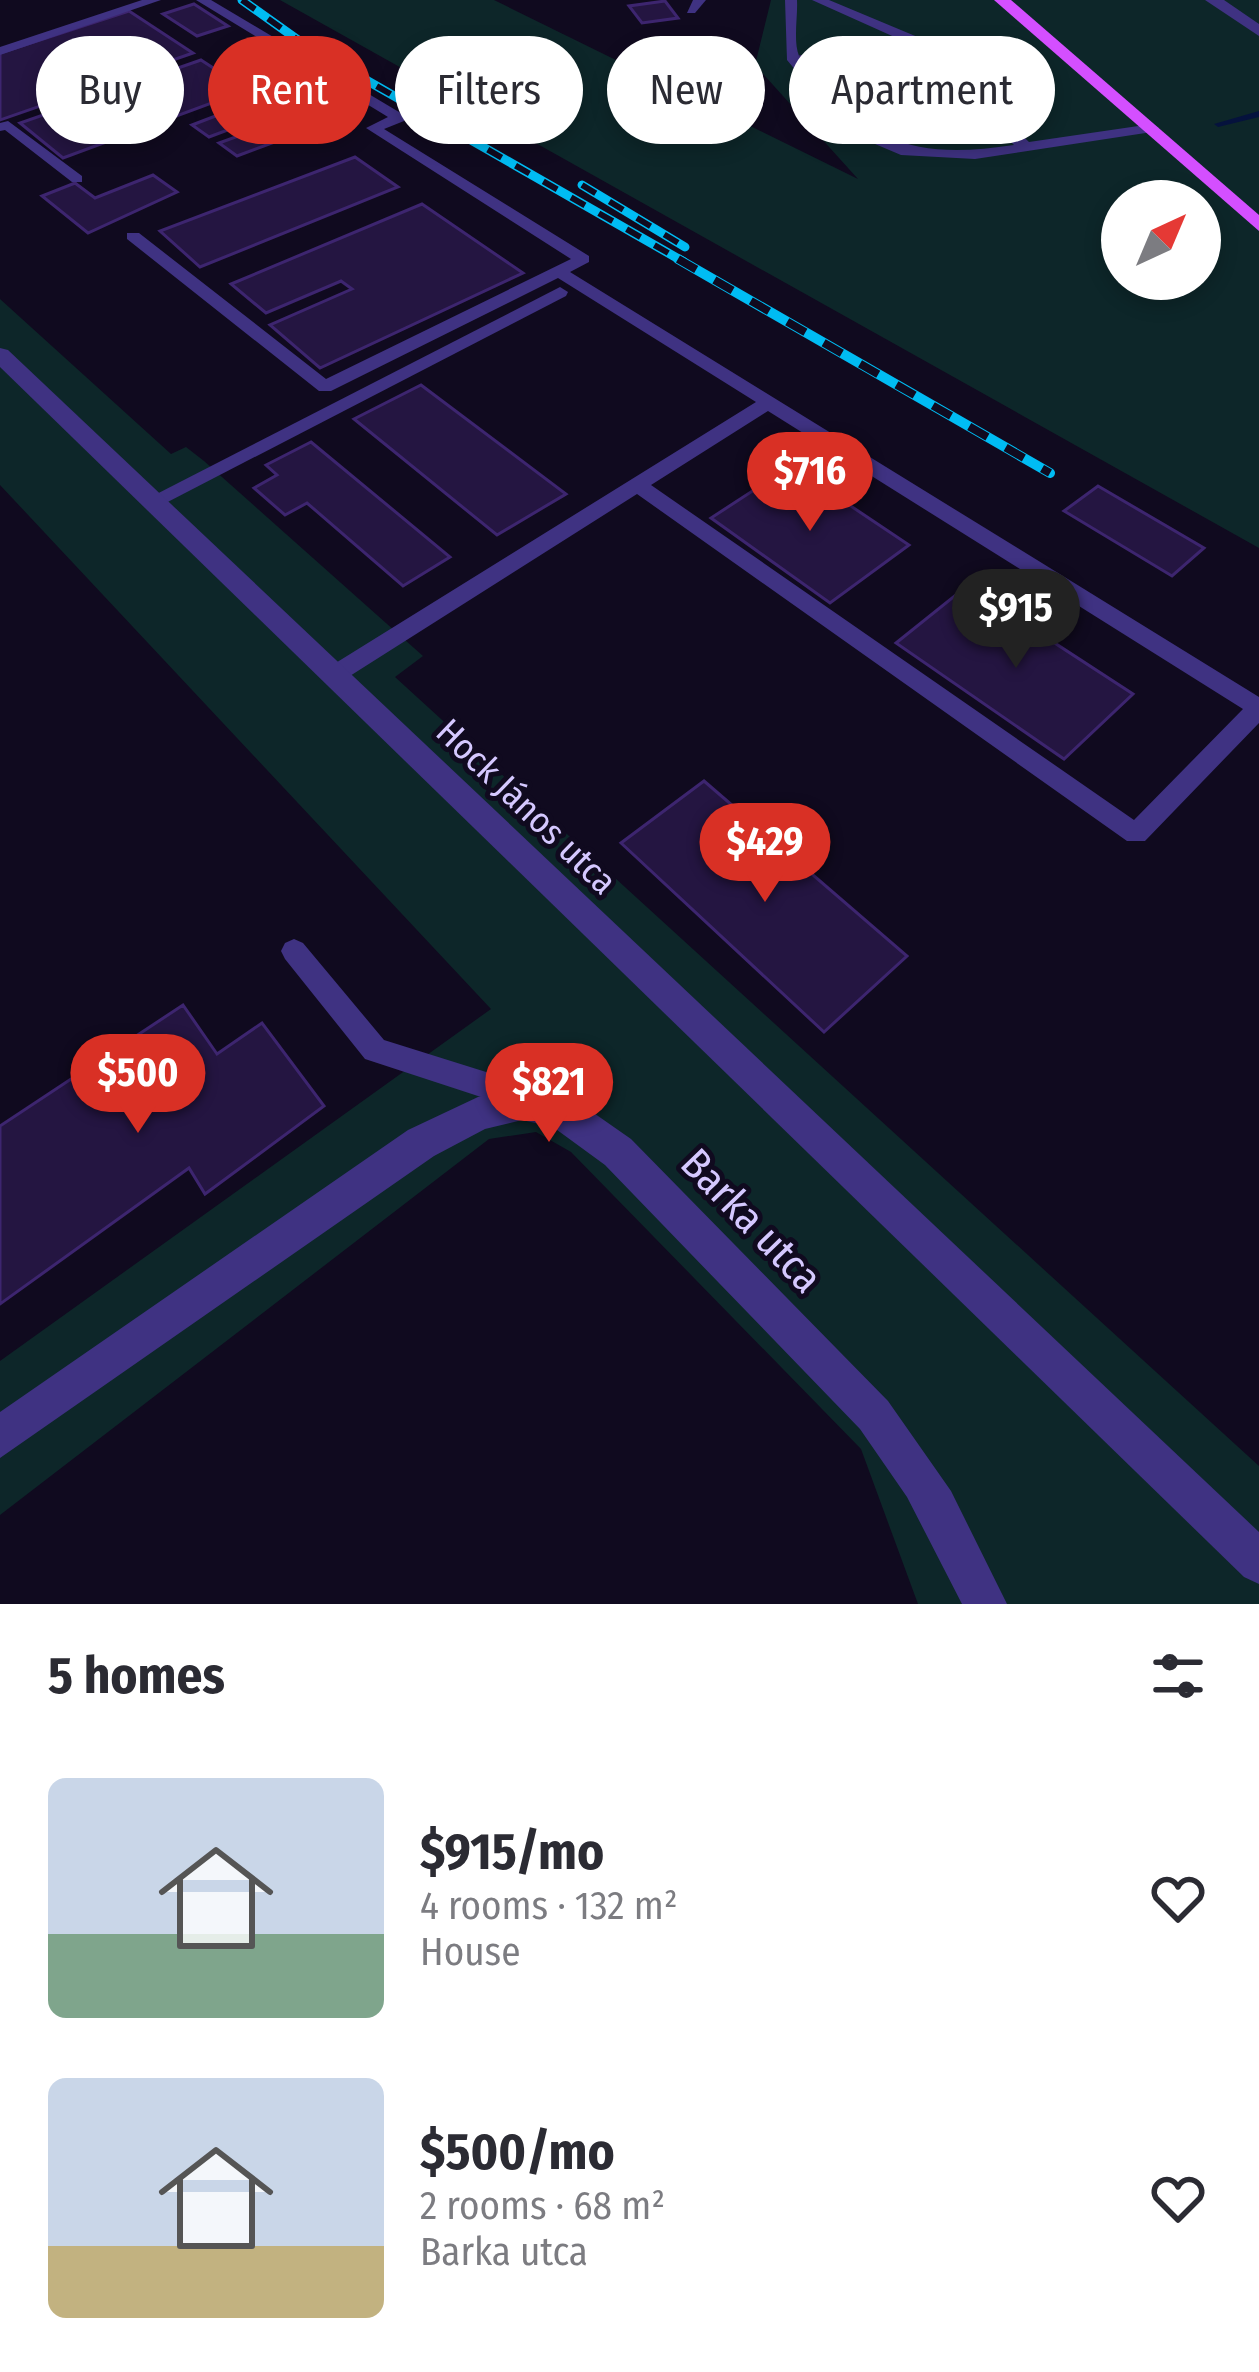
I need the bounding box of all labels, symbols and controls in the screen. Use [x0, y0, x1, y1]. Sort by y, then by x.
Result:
chip: Buy [36, 36, 184, 144]
chip: Rent [208, 36, 371, 144]
chip: Filters [395, 36, 583, 144]
chip: New [607, 36, 765, 144]
chip: Apartment [789, 36, 1055, 144]
north arrow [1101, 180, 1221, 300]
map controls [1101, 180, 1221, 300]
pin: $716 [739, 432, 881, 534]
text: $716 [774, 448, 846, 494]
pin: $915 [945, 569, 1087, 671]
text: $915 [979, 585, 1053, 631]
street label: Hock János utca [427, 710, 626, 904]
pin: $429 [694, 803, 836, 905]
text: $429 [726, 819, 804, 865]
pin: $500 [67, 1034, 209, 1136]
pin: $821 [478, 1043, 620, 1145]
text: $500 [97, 1050, 179, 1096]
text: $821 [512, 1059, 586, 1105]
street label: Barka utca [670, 1138, 832, 1303]
icon: filters [1145, 1643, 1211, 1709]
text: 5 homes [48, 1645, 225, 1707]
text: $915/mo [420, 1821, 604, 1883]
icon: home [144, 1826, 288, 1970]
icon: heart [1145, 1865, 1211, 1931]
text: 4 rooms · 132 m² [420, 1883, 678, 1929]
text: House [420, 1929, 520, 1975]
text: $500/mo [420, 2121, 615, 2183]
icon: home [144, 2126, 288, 2270]
icon: heart [1145, 2165, 1211, 2231]
text: 2 rooms · 68 m² [420, 2183, 665, 2229]
text: Barka utca [420, 2229, 588, 2275]

